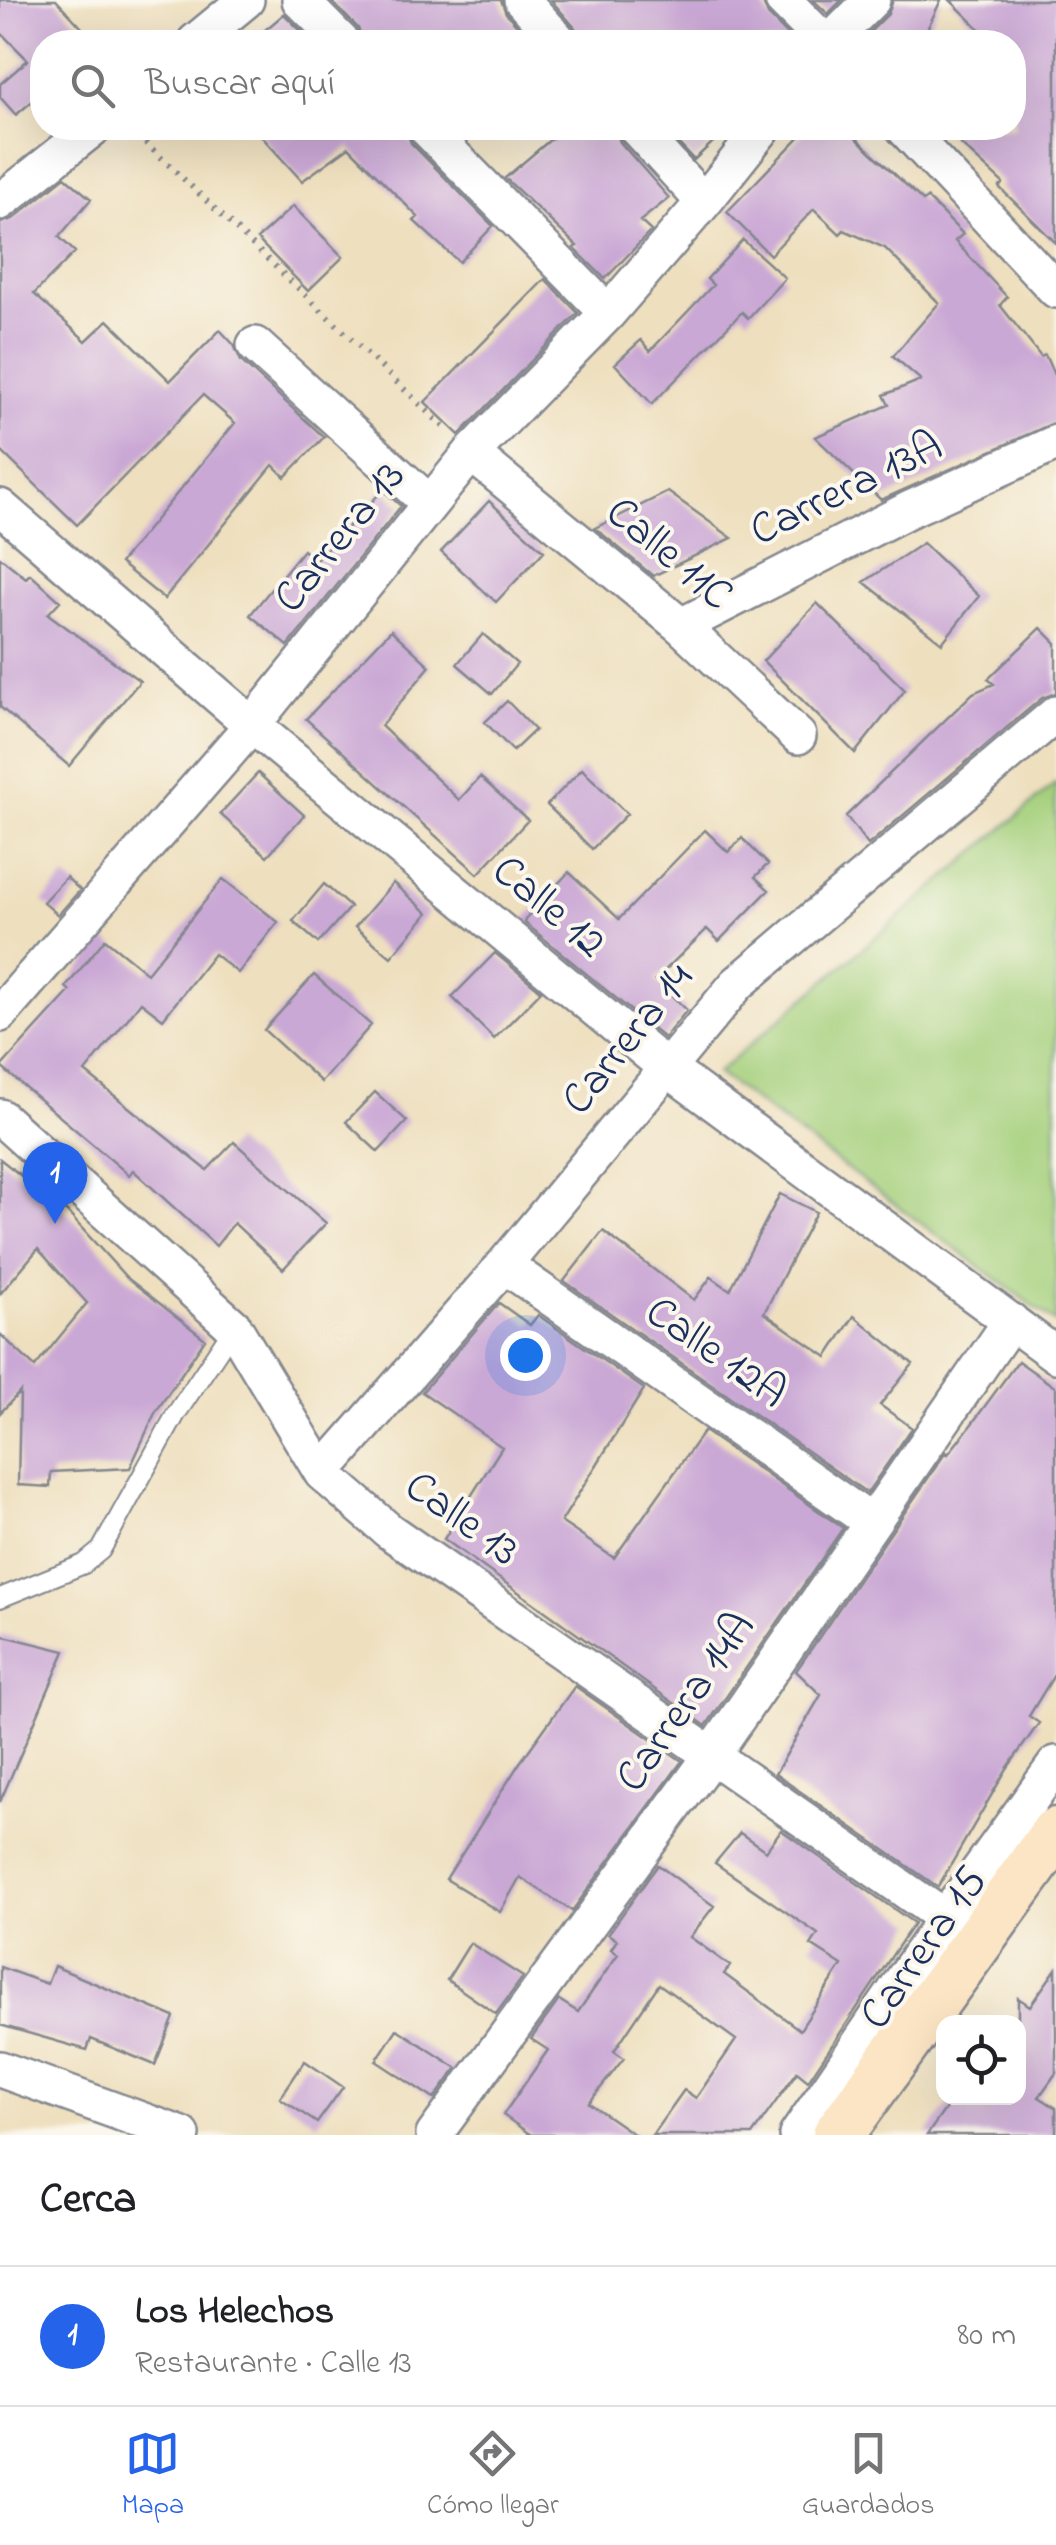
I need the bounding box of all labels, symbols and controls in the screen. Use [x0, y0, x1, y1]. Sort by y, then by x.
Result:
search box [30, 30, 1026, 140]
text: Buscar aquí [145, 57, 335, 113]
icon: search [65, 58, 120, 113]
street label: Carrera 13A [739, 415, 955, 565]
street label: Carrera 13 [259, 447, 423, 629]
street label: Calle 11C [590, 482, 746, 628]
street label: Calle 12 [476, 840, 620, 976]
street label: Carrera 14 [547, 950, 711, 1130]
pin: 1 [22, 1142, 88, 1224]
street label: Calle 12A [631, 1281, 799, 1427]
your location [500, 1330, 551, 1381]
street label: Calle 13 [390, 1456, 532, 1584]
street label: Carrera 14A [601, 1599, 773, 1807]
street label: Carrera 15 [844, 1854, 1006, 2044]
map controls [936, 2015, 1026, 2105]
button: locate [936, 2015, 1026, 2105]
text: Cerca [40, 2170, 136, 2231]
text: Los Helechos [135, 2285, 334, 2341]
text: 1 [67, 2313, 78, 2360]
text: 80 m [957, 2313, 1016, 2360]
text: Restaurante · Calle 13 [135, 2341, 412, 2388]
tab: Mapa [122, 2426, 184, 2527]
tab: Cómo llegar [427, 2426, 559, 2527]
tab: Guardados [802, 2426, 934, 2527]

